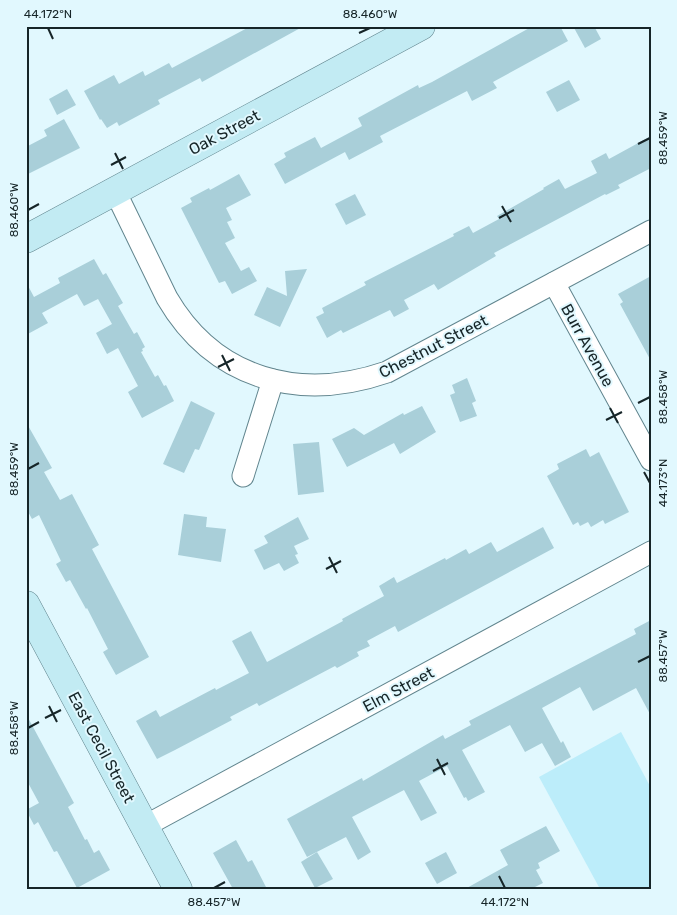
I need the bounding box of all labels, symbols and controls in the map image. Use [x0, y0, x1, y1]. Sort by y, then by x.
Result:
text: 44.172°N [24, 7, 72, 21]
text: 88.460°W [343, 7, 398, 21]
street label: Oak Street [185, 106, 263, 159]
text: 88.459°W [656, 111, 670, 165]
text: 88.460°W [7, 182, 21, 237]
street label: Burr Avenue [557, 301, 618, 390]
street label: Chestnut Street [376, 311, 491, 382]
text: 88.458°W [656, 369, 670, 424]
text: 88.459°W [7, 442, 21, 496]
text: 44.173°N [656, 459, 670, 507]
text: 88.457°W [656, 629, 670, 683]
street label: Elm Street [359, 663, 437, 716]
street label: East Cecil Street [64, 688, 139, 806]
text: 88.458°W [7, 700, 21, 755]
text: 88.457°W [188, 895, 241, 909]
text: 44.172°N [481, 895, 529, 909]

